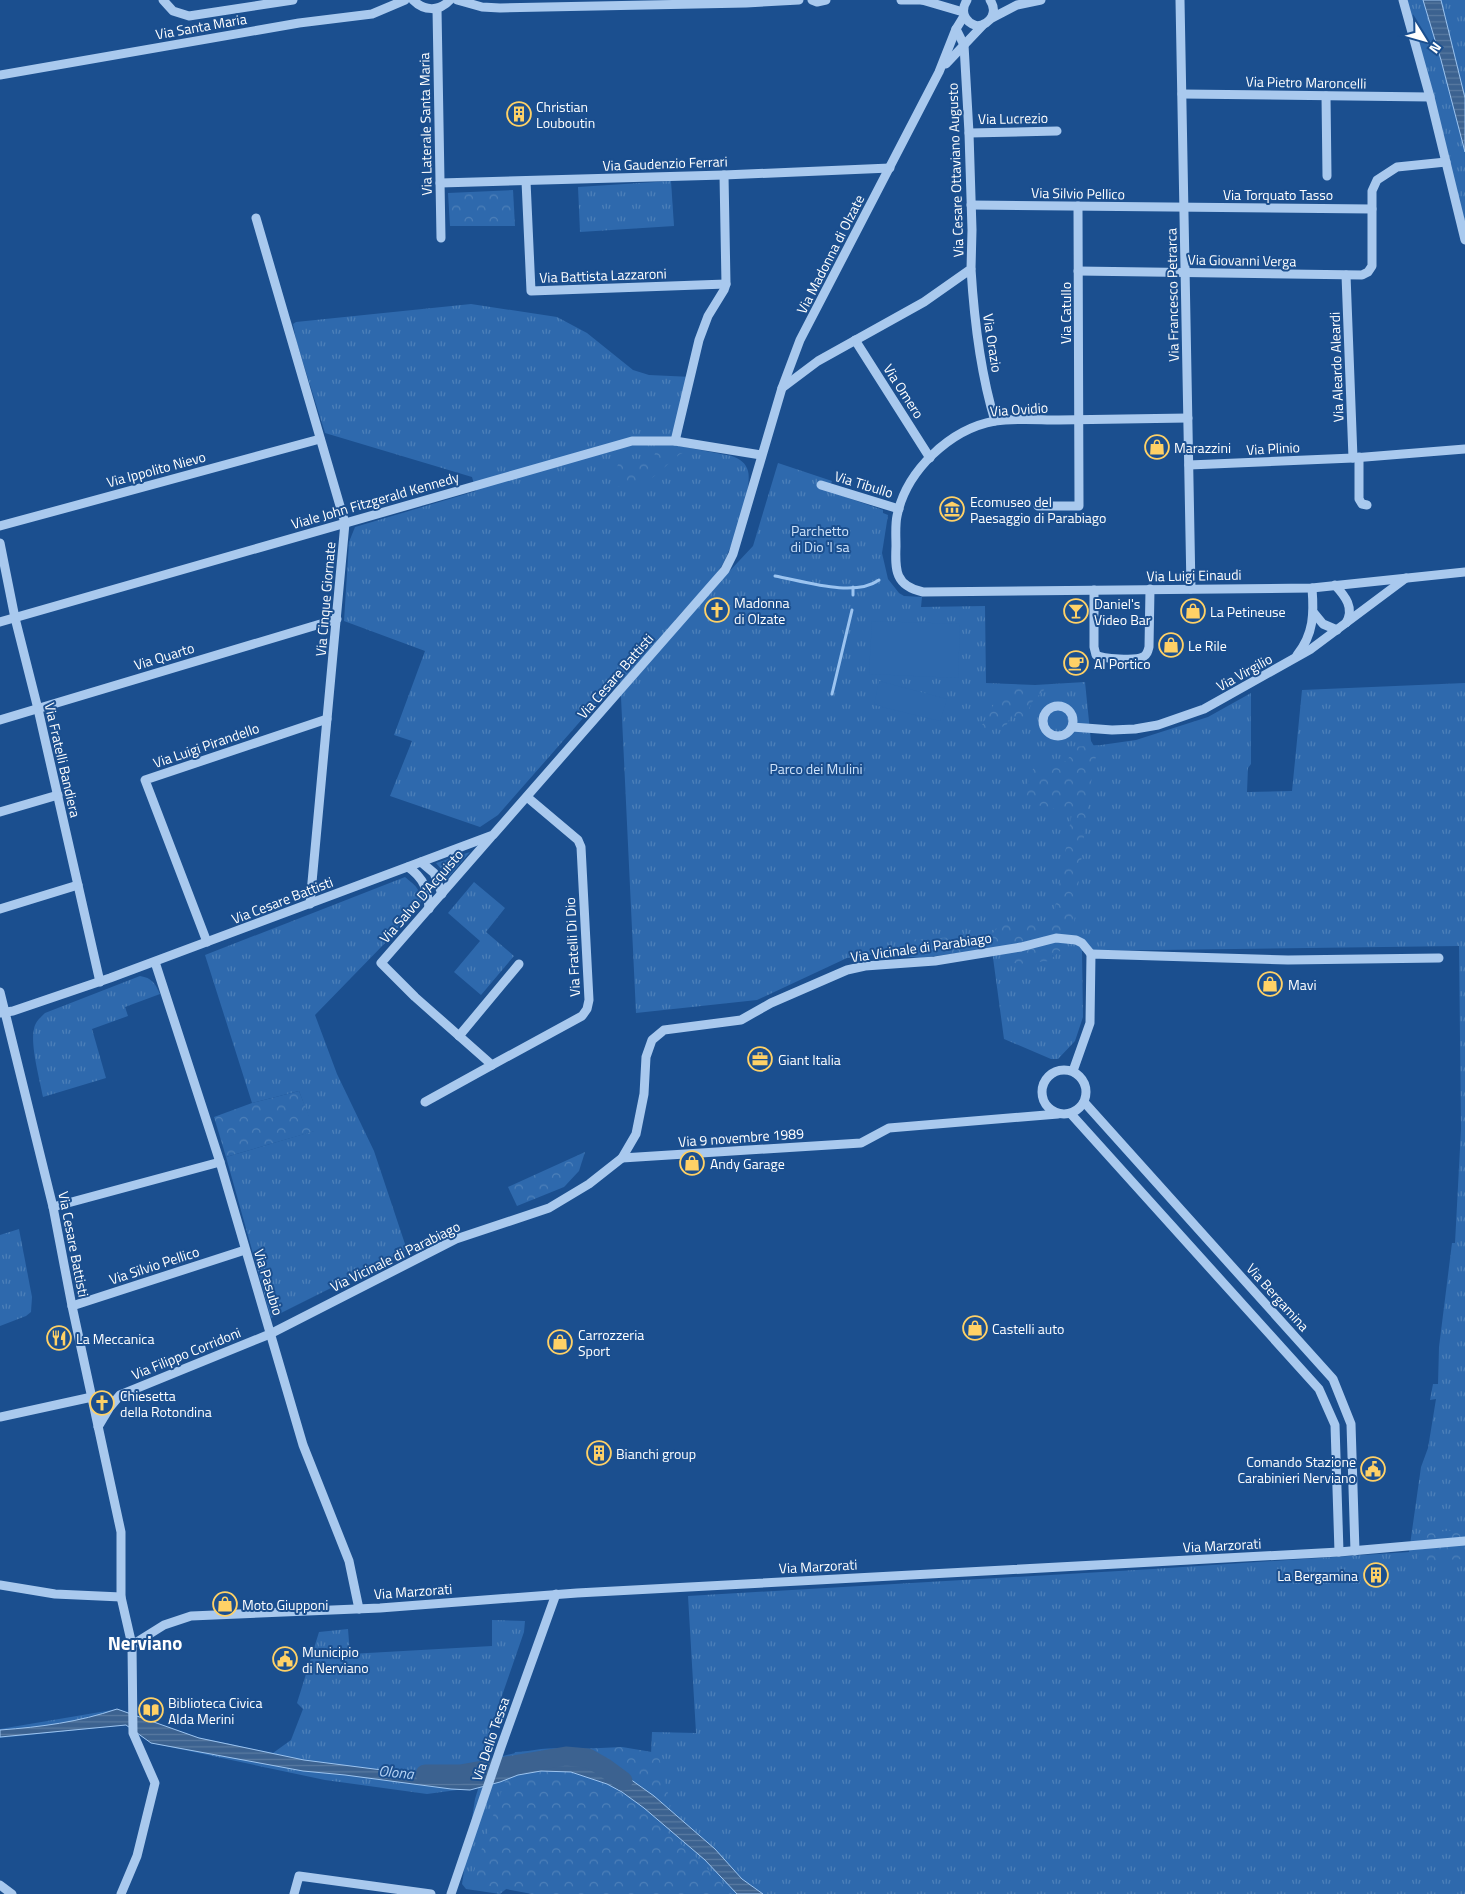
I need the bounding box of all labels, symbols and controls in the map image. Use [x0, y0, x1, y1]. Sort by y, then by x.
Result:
street label: Via Santa Maria [154, 8, 248, 44]
north arrow [1400, 15, 1450, 65]
text: N [1424, 38, 1447, 58]
street label: Via Laterale Santa Maria [413, 52, 437, 196]
street label: Via Pietro Maroncelli [1245, 70, 1367, 94]
street label: Via Cesare Ottaviano Augusto [941, 83, 969, 257]
place label: Christian Louboutin [536, 96, 595, 133]
building icon: Christian Louboutin [506, 101, 532, 127]
street label: Via Lucrezio [978, 107, 1048, 129]
street label: Via Gaudenzio Ferrari [602, 150, 728, 176]
street label: Via Silvio Pellico [1031, 182, 1125, 204]
street label: Via Torquato Tasso [1223, 184, 1333, 205]
street label: Via Madonna di Olzate [791, 191, 869, 317]
street label: Via Francesco Petrarca [1160, 228, 1184, 362]
street label: Via Giovanni Verga [1187, 249, 1297, 271]
street label: Via Battista Lazzaroni [539, 262, 667, 288]
street label: Via Catullo [1055, 282, 1076, 344]
street label: Via Orazio [978, 312, 1008, 374]
street label: Via Aleardo Aleardi [1324, 312, 1348, 422]
street label: Via Omero [878, 360, 930, 422]
street label: Via Ovidio [989, 396, 1049, 422]
shop icon: Marazzini [1144, 434, 1170, 460]
street label: Via Plinio [1246, 436, 1300, 460]
place label: Marazzini [1174, 437, 1231, 458]
street label: Via Ippolito Nievo [104, 446, 208, 492]
street label: Via Tibullo [832, 465, 896, 503]
street label: Viale John Fitzgerald Kennedy [289, 466, 462, 534]
place label: Ecomuseo del Paesaggio di Parabiago [970, 491, 1106, 528]
museum icon: Ecomuseo del Paesaggio di Parabiago [939, 496, 965, 522]
park label: Parchetto di Dio 'l sa [791, 520, 849, 557]
street label: Via Cinque Giornate [310, 541, 340, 657]
street label: Via Luigi Einaudi [1146, 564, 1242, 586]
place label: Madonna di Olzate [734, 592, 790, 629]
place label: Daniel's Video Bar [1094, 593, 1151, 630]
church icon: Madonna di Olzate [704, 597, 730, 623]
bar icon: Daniel's Video Bar [1063, 598, 1089, 624]
shop icon: La Petineuse [1180, 598, 1206, 624]
place label: La Petineuse [1210, 601, 1286, 622]
street label: Via Cesare Battisti [572, 629, 658, 723]
shop icon: Le Rile [1158, 632, 1184, 658]
place label: Le Rile [1188, 635, 1227, 656]
street label: Via Quarto [131, 637, 197, 675]
street label: Via Virgilio [1212, 648, 1276, 696]
cafe icon: Al Portico [1063, 650, 1089, 676]
place label: Al Portico [1094, 653, 1151, 674]
street label: Via Fratelli Bandiera [40, 700, 86, 820]
street label: Via Luigi Pirandello [150, 717, 262, 773]
park label: Parco dei Mulini [769, 758, 863, 779]
street label: Via Salvo D'Acquisto [374, 844, 468, 948]
street label: Via Cesare Battisti [228, 871, 336, 929]
street label: Via Fratelli Di Dio [559, 897, 585, 997]
street label: Via Vicinale di Parabiago [849, 927, 993, 967]
shop icon: Mavi [1257, 971, 1283, 997]
place label: Mavi [1288, 974, 1317, 995]
office icon: Giant Italia [747, 1046, 773, 1072]
place label: Giant Italia [778, 1049, 841, 1070]
street label: Via 9 novembre 1989 [677, 1122, 805, 1152]
shop icon: Andy Garage [679, 1150, 705, 1176]
place label: Andy Garage [710, 1153, 785, 1174]
street label: Via Cesare Battisti [53, 1189, 95, 1299]
street label: Via Vicinale di Parabiago [326, 1215, 464, 1297]
street label: Via Silvio Pellico [106, 1241, 202, 1289]
street label: Via Pasubio [249, 1246, 289, 1318]
street label: Via Bergamina [1242, 1258, 1314, 1336]
shop icon: Castelli auto [962, 1315, 988, 1341]
place label: Castelli auto [992, 1318, 1065, 1339]
street label: Via Filippo Corridoni [128, 1321, 244, 1385]
place label: Carrozzeria Sport [578, 1324, 644, 1361]
restaurant icon: La Meccanica [46, 1325, 72, 1351]
place label: La Meccanica [76, 1328, 154, 1349]
shop icon: Carrozzeria Sport [547, 1329, 573, 1355]
place label: Chiesetta della Rotondina [120, 1385, 212, 1422]
church icon: Chiesetta della Rotondina [89, 1390, 115, 1416]
building icon: Bianchi group [586, 1440, 612, 1466]
place label: Bianchi group [616, 1443, 696, 1464]
place label: Comando Stazione Carabinieri Nerviano [1237, 1451, 1356, 1488]
public building icon: Comando Stazione Carabinieri Nerviano [1360, 1456, 1386, 1482]
street label: Via Marzorati [1182, 1532, 1262, 1558]
street label: Via Marzorati [778, 1553, 858, 1579]
building icon: La Bergamina [1363, 1562, 1389, 1588]
place label: La Bergamina [1277, 1565, 1358, 1586]
street label: Via Marzorati [373, 1578, 453, 1604]
shop icon: Moto Giupponi [212, 1591, 238, 1617]
place label: Moto Giupponi [242, 1594, 328, 1615]
district label: Nerviano [108, 1628, 182, 1657]
place label: Municipio di Nerviano [302, 1641, 369, 1678]
public building icon: Municipio di Nerviano [272, 1646, 298, 1672]
place label: Biblioteca Civica Alda Merini [168, 1692, 262, 1729]
street label: Via Delio Tessa [466, 1694, 514, 1784]
library icon: Biblioteca Civica Alda Merini [138, 1697, 164, 1723]
water label: Olona [377, 1759, 416, 1785]

